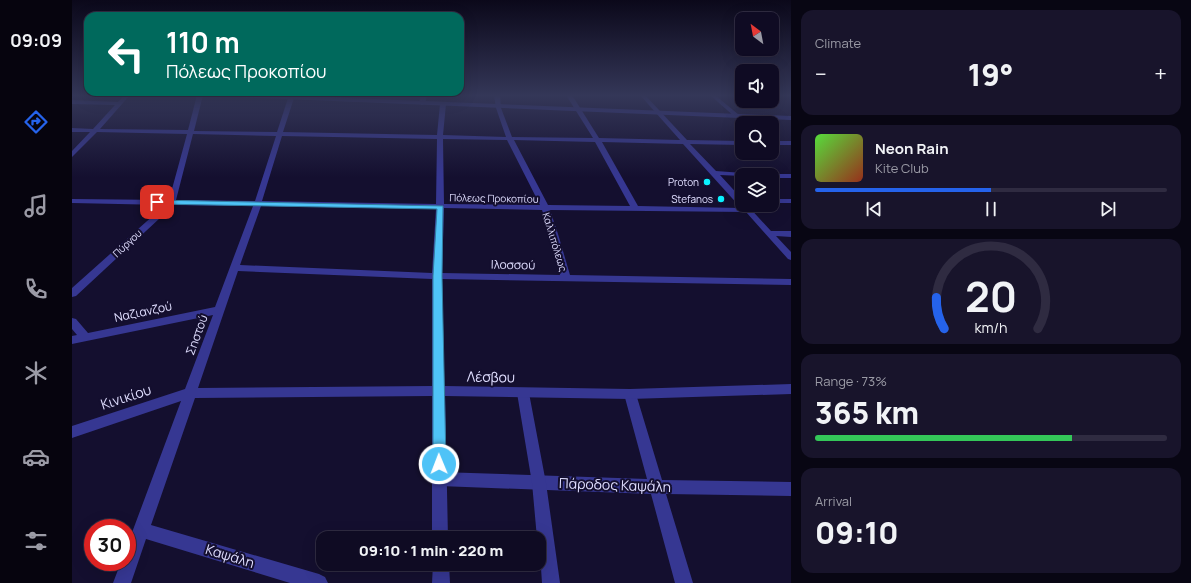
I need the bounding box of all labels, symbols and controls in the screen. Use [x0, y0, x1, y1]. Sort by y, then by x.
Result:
north arrow [735, 12, 779, 56]
map controls [735, 12, 779, 212]
text: 110 m [166, 23, 240, 61]
text: 09:09 [10, 28, 62, 52]
icon: left [100, 28, 152, 80]
text: Climate [815, 34, 861, 52]
text: 19° [968, 54, 1013, 95]
text: Πόλεως Προκοπίου [166, 59, 327, 83]
text: − [815, 59, 827, 89]
text: + [1154, 59, 1167, 89]
button: sound [735, 64, 779, 108]
icon: directions [22, 108, 50, 136]
button: search [735, 116, 779, 160]
text: Neon Rain [875, 138, 949, 159]
text: Kite Club [875, 159, 929, 177]
button: layers [735, 168, 779, 212]
place label: Proton [668, 175, 699, 189]
marker: Proton [702, 177, 712, 187]
pin [140, 185, 174, 219]
street label: Πόλεως Προκοπίου [449, 190, 539, 206]
icon: arrive [146, 191, 168, 213]
icon: music [22, 192, 50, 220]
place label: Stefanos [671, 192, 713, 206]
marker: Stefanos [716, 194, 726, 204]
icon: previous [863, 198, 885, 220]
icon: pause [980, 198, 1002, 220]
icon: next [1097, 198, 1119, 220]
street label: Καλλιπόλεως [539, 211, 571, 274]
street label: Πύργου [109, 226, 145, 260]
street label: Ιλοσσού [491, 256, 535, 273]
text: 20 [965, 268, 1017, 324]
icon: phone [22, 275, 50, 303]
street label: Ναζιανζού [112, 297, 173, 326]
street label: Σηστού [181, 312, 212, 357]
text: km/h [974, 318, 1008, 337]
icon: climate [22, 359, 50, 387]
street label: Λέσβου [467, 367, 515, 386]
text: Range · 73% [815, 372, 887, 390]
street label: Κινικίου [98, 379, 154, 414]
text: 365 km [815, 392, 919, 433]
icon: car [22, 443, 50, 471]
position arrow [418, 443, 460, 485]
street label: Πάροδος Καψάλη [559, 473, 671, 496]
text: Arrival [815, 492, 852, 510]
text: 09:10 [815, 512, 898, 553]
speed limit sign: 30 [84, 519, 136, 571]
icon: filters [22, 527, 50, 555]
street label: Καψάλη [203, 539, 257, 572]
text: 09:10 · 1 min · 220 m [359, 540, 503, 561]

